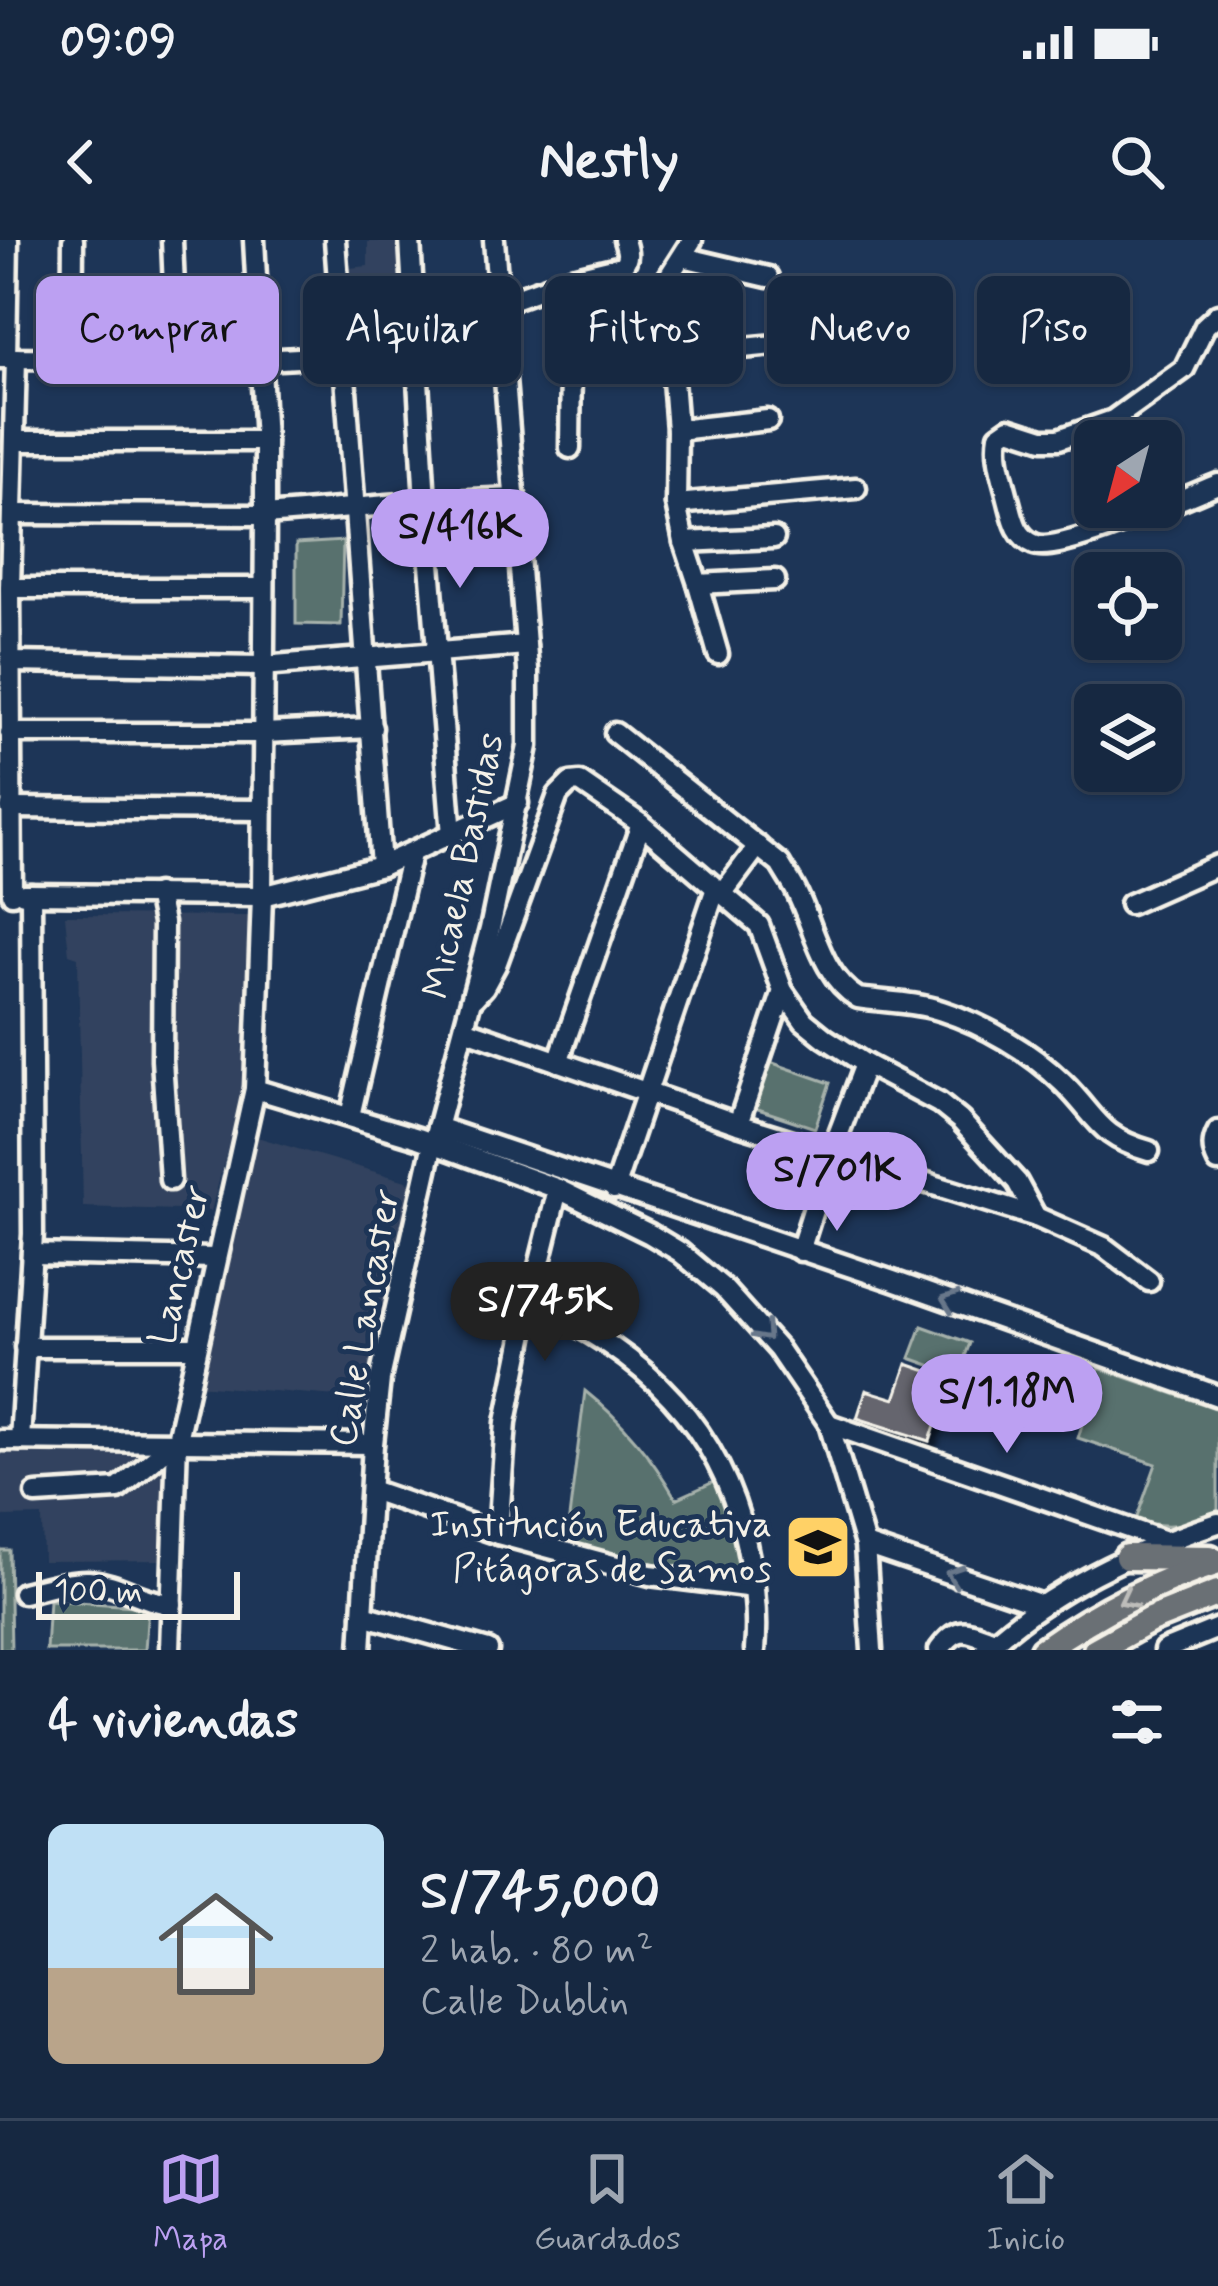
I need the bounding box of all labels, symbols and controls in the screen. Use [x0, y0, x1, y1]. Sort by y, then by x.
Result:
text: 09:09 [60, 13, 176, 72]
text: Nestly [539, 127, 679, 198]
icon: back [48, 129, 114, 195]
icon: search [1104, 129, 1170, 195]
chip: Comprar [36, 276, 279, 384]
chip: Alquilar [303, 276, 521, 384]
chip: Filtros [545, 276, 743, 384]
chip: Nuevo [767, 276, 953, 384]
chip: Piso [977, 276, 1130, 384]
north arrow [1074, 420, 1182, 528]
map controls [1074, 420, 1182, 792]
pin: S/416K [362, 489, 558, 591]
text: S/416K [398, 502, 522, 553]
button: locate [1074, 552, 1182, 660]
button: layers [1074, 684, 1182, 792]
street label: Micaela Bastidas [412, 728, 518, 1004]
pin: S/701K [739, 1132, 935, 1234]
text: S/701K [773, 1145, 901, 1196]
street label: Lancaster [138, 1180, 224, 1350]
street label: Calle Lancaster [318, 1185, 414, 1451]
pin: S/745K [447, 1262, 643, 1364]
text: S/745K [477, 1275, 613, 1326]
one-way arrow [940, 1291, 961, 1315]
one-way arrow [750, 1320, 771, 1341]
pin: S/1.18M [896, 1354, 1118, 1456]
text: S/1.18M [938, 1367, 1076, 1418]
place label: Institución Educativa Pitágoras de Samos [430, 1500, 772, 1596]
school or university icon: Institución Educativa Pitágoras de Samos [783, 1512, 853, 1582]
one-way arrow [944, 1565, 965, 1590]
scale bar [36, 1566, 240, 1619]
text: 100 m [54, 1571, 143, 1615]
one-way arrow [1118, 1585, 1139, 1609]
text: 4 viviendas [48, 1689, 298, 1755]
icon: filters [1104, 1689, 1170, 1755]
text: S/745,000 [420, 1860, 660, 1926]
icon: home [144, 1872, 288, 2016]
text: 2 hab. · 80 m² [420, 1926, 653, 1977]
text: Calle Dublin [420, 1977, 629, 2028]
tab: Mapa [153, 2146, 228, 2262]
tab: Guardados [534, 2146, 681, 2262]
tab: Inicio [986, 2146, 1065, 2262]

